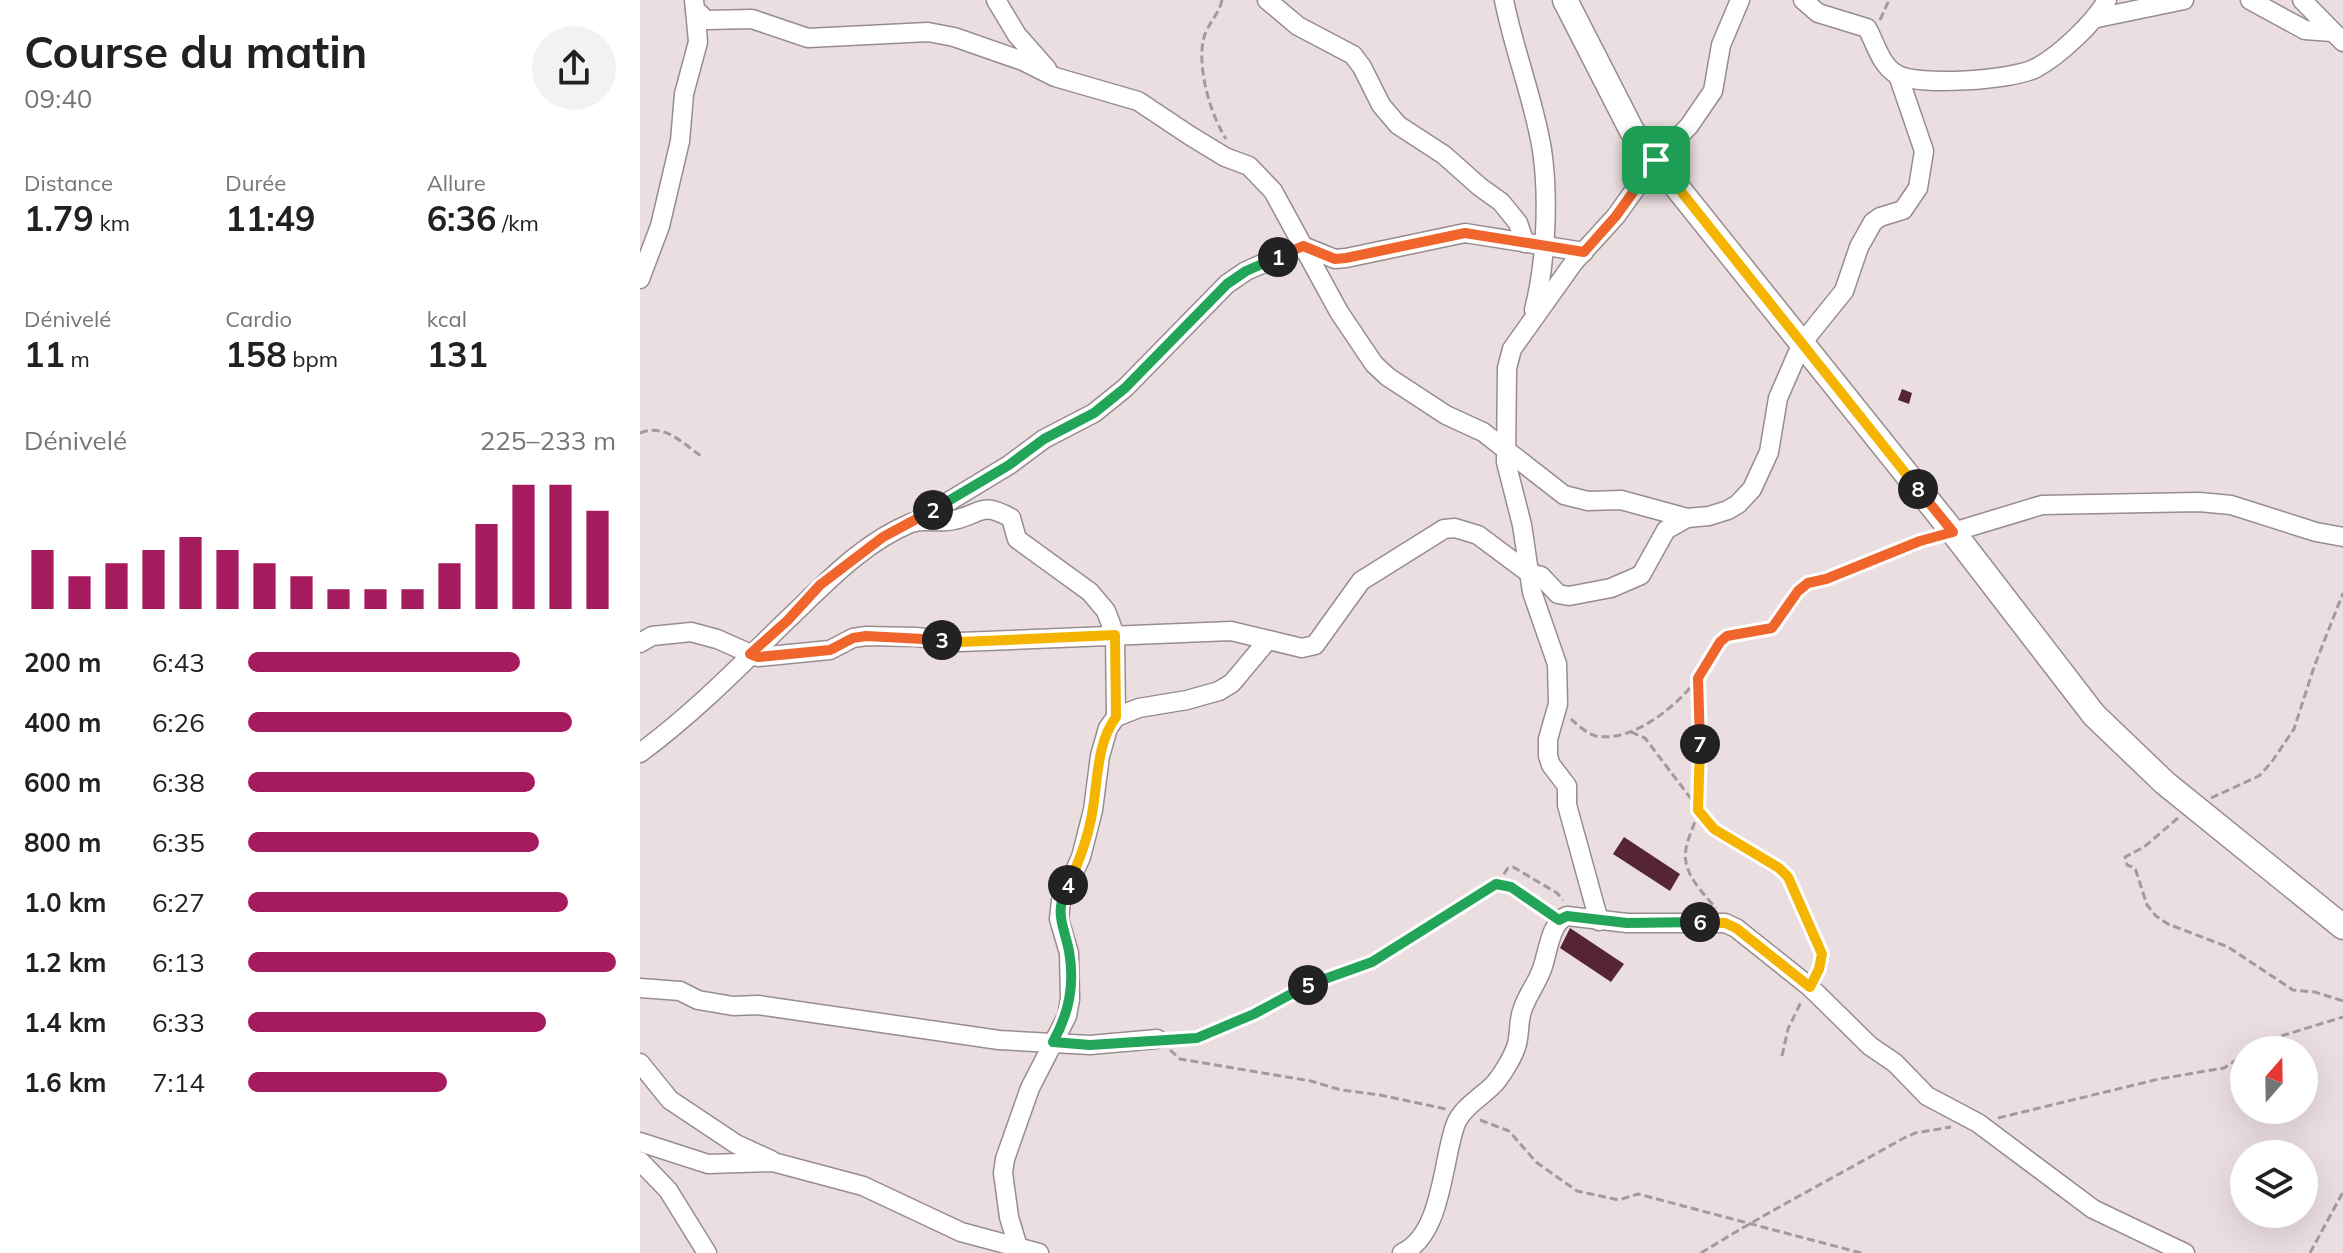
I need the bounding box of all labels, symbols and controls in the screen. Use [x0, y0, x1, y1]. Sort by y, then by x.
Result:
text: Course du matin [24, 24, 367, 79]
button: share [532, 26, 616, 110]
text: 09:40 [24, 82, 92, 115]
pin [1622, 126, 1690, 194]
icon: arrive [1634, 138, 1678, 182]
text: Distance [24, 169, 113, 197]
text: Durée [225, 169, 286, 197]
text: Allure [427, 169, 486, 197]
text: 1.79 [24, 197, 94, 240]
text: 11:49 [225, 197, 315, 240]
text: 6:36 [427, 197, 496, 240]
text: km [94, 209, 130, 237]
text: /km [496, 209, 539, 237]
pin: 1 [1258, 237, 1298, 277]
text: 1 [1271, 243, 1285, 271]
text: Dénivelé [24, 305, 111, 333]
text: Cardio [225, 305, 292, 333]
text: kcal [427, 305, 467, 333]
text: 11 [24, 333, 65, 376]
text: 158 [225, 333, 287, 376]
text: 131 [427, 333, 488, 376]
text: m [65, 345, 90, 373]
text: bpm [287, 345, 338, 373]
text: Dénivelé [24, 424, 127, 457]
text: 225–233 m [480, 424, 616, 457]
pin: 8 [1898, 469, 1938, 509]
text: 8 [1911, 475, 1925, 503]
pin: 2 [913, 490, 953, 530]
text: 2 [926, 496, 940, 524]
pin: 3 [922, 620, 962, 660]
text: 3 [935, 626, 949, 654]
text: 200 m [24, 646, 101, 679]
text: 6:43 [152, 646, 205, 679]
text: 400 m [24, 706, 101, 739]
text: 6:26 [152, 706, 205, 739]
pin: 7 [1680, 724, 1720, 764]
text: 7 [1693, 730, 1707, 758]
text: 600 m [24, 766, 101, 799]
text: 6:38 [152, 766, 205, 799]
text: 800 m [24, 826, 101, 859]
text: 6:35 [152, 826, 205, 859]
pin: 4 [1048, 865, 1088, 905]
text: 4 [1061, 871, 1075, 899]
text: 1.0 km [24, 886, 107, 919]
text: 6:27 [152, 886, 205, 919]
pin: 6 [1680, 902, 1720, 942]
text: 6 [1693, 908, 1707, 936]
text: 1.2 km [24, 946, 107, 979]
text: 6:13 [152, 946, 205, 979]
pin: 5 [1288, 965, 1328, 1005]
text: 5 [1301, 971, 1315, 999]
text: 1.4 km [24, 1006, 107, 1039]
text: 6:33 [152, 1006, 205, 1039]
north arrow [2230, 1036, 2318, 1124]
map controls [2230, 1036, 2318, 1228]
text: 1.6 km [24, 1066, 107, 1099]
text: 7:14 [152, 1066, 205, 1099]
button: layers [2230, 1140, 2318, 1228]

